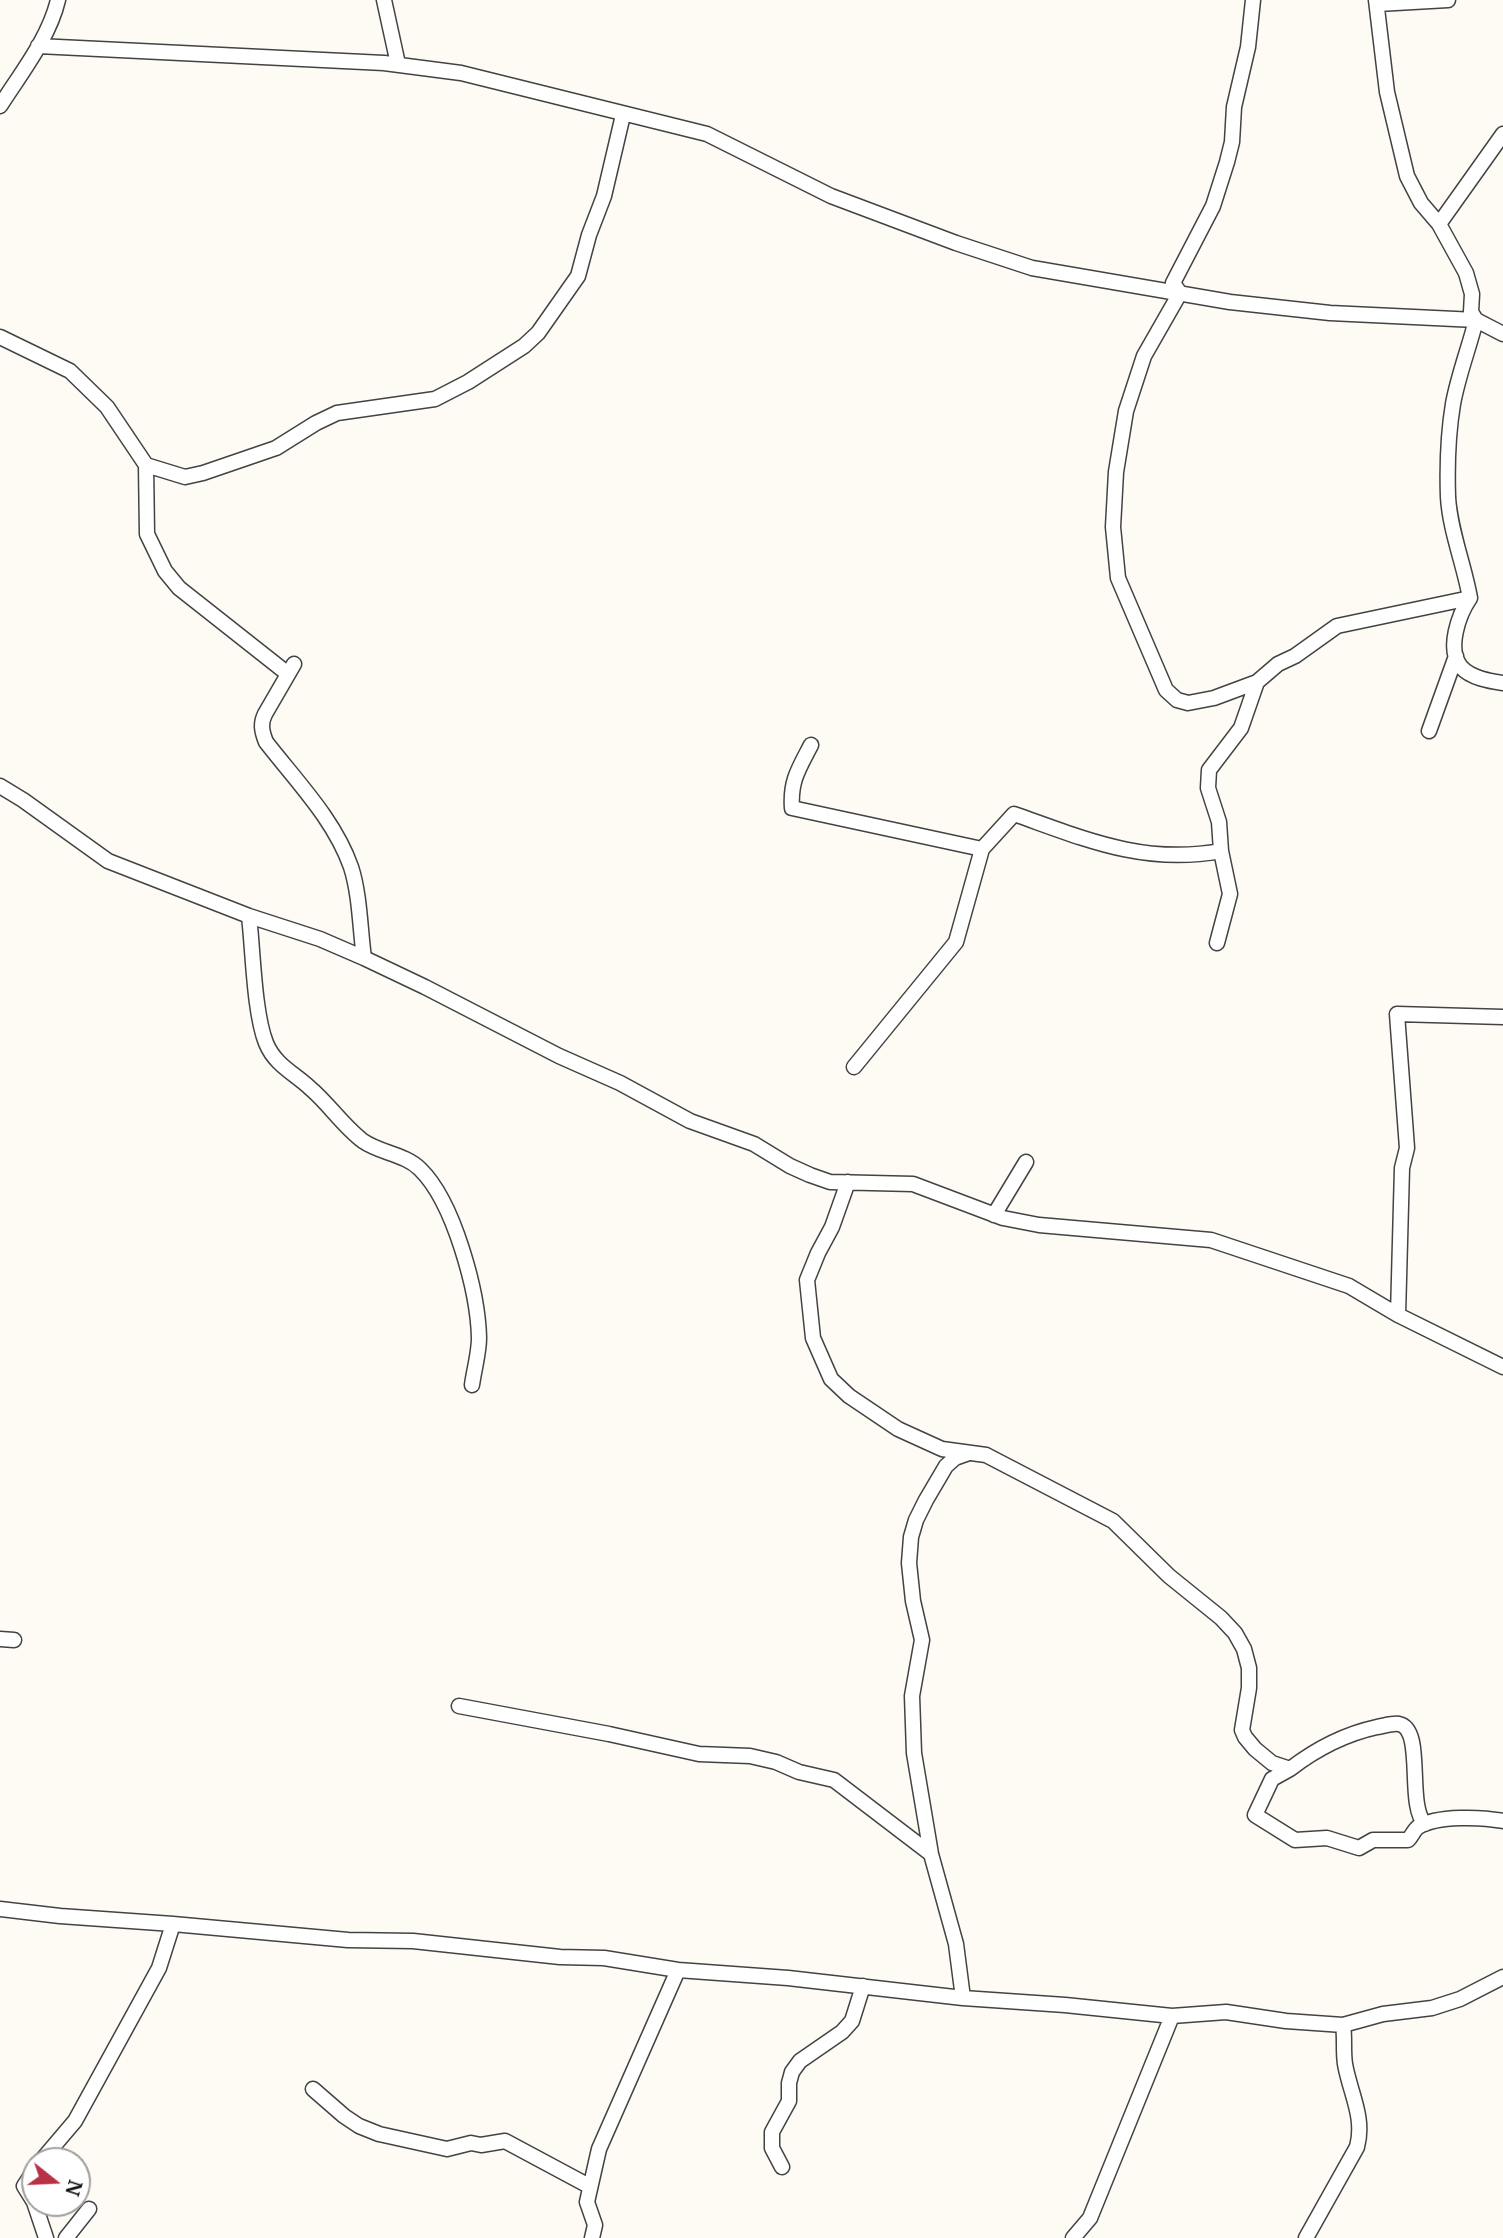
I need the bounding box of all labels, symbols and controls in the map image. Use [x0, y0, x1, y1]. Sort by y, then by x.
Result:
north arrow [21, 2147, 91, 2217]
text: N [60, 2177, 88, 2199]

